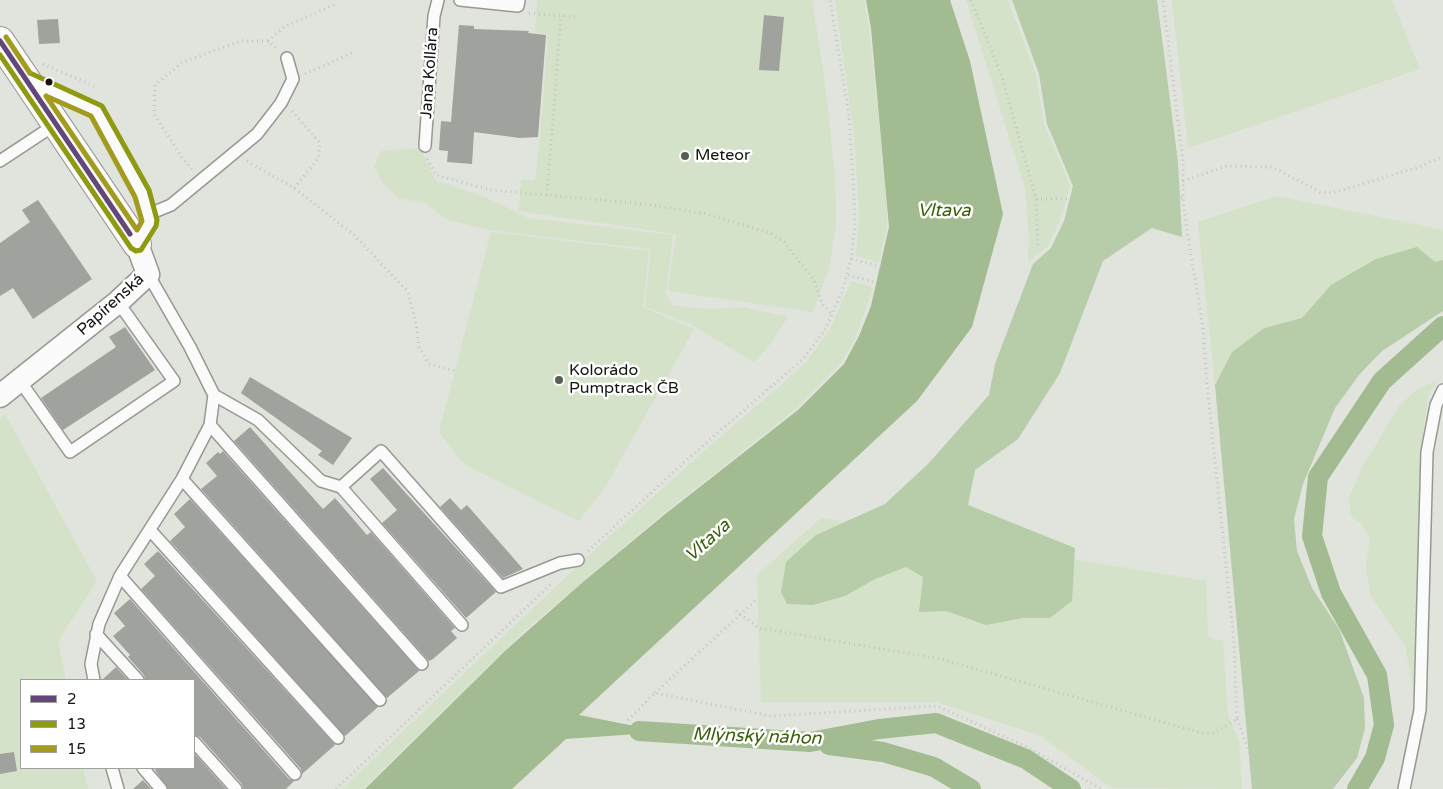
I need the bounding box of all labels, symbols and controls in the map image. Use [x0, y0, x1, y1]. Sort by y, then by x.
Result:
street label: Jana Kollára [417, 27, 443, 119]
unlabelled marker [44, 77, 54, 87]
place label: Meteor [695, 146, 750, 166]
marker: Meteor [679, 150, 691, 162]
water label: Vltava [917, 200, 971, 222]
street label: Papírenská [74, 270, 148, 340]
place label: Kolorádo Pumptrack ČB [569, 361, 679, 399]
marker: Kolorádo Pumptrack ČB [553, 374, 565, 386]
water label: Vltava [681, 515, 735, 567]
legend [20, 679, 195, 769]
text: 2 [67, 690, 76, 708]
text: 13 [67, 715, 86, 733]
water label: Mlýnský náhon [692, 724, 822, 750]
text: 15 [67, 740, 86, 758]

